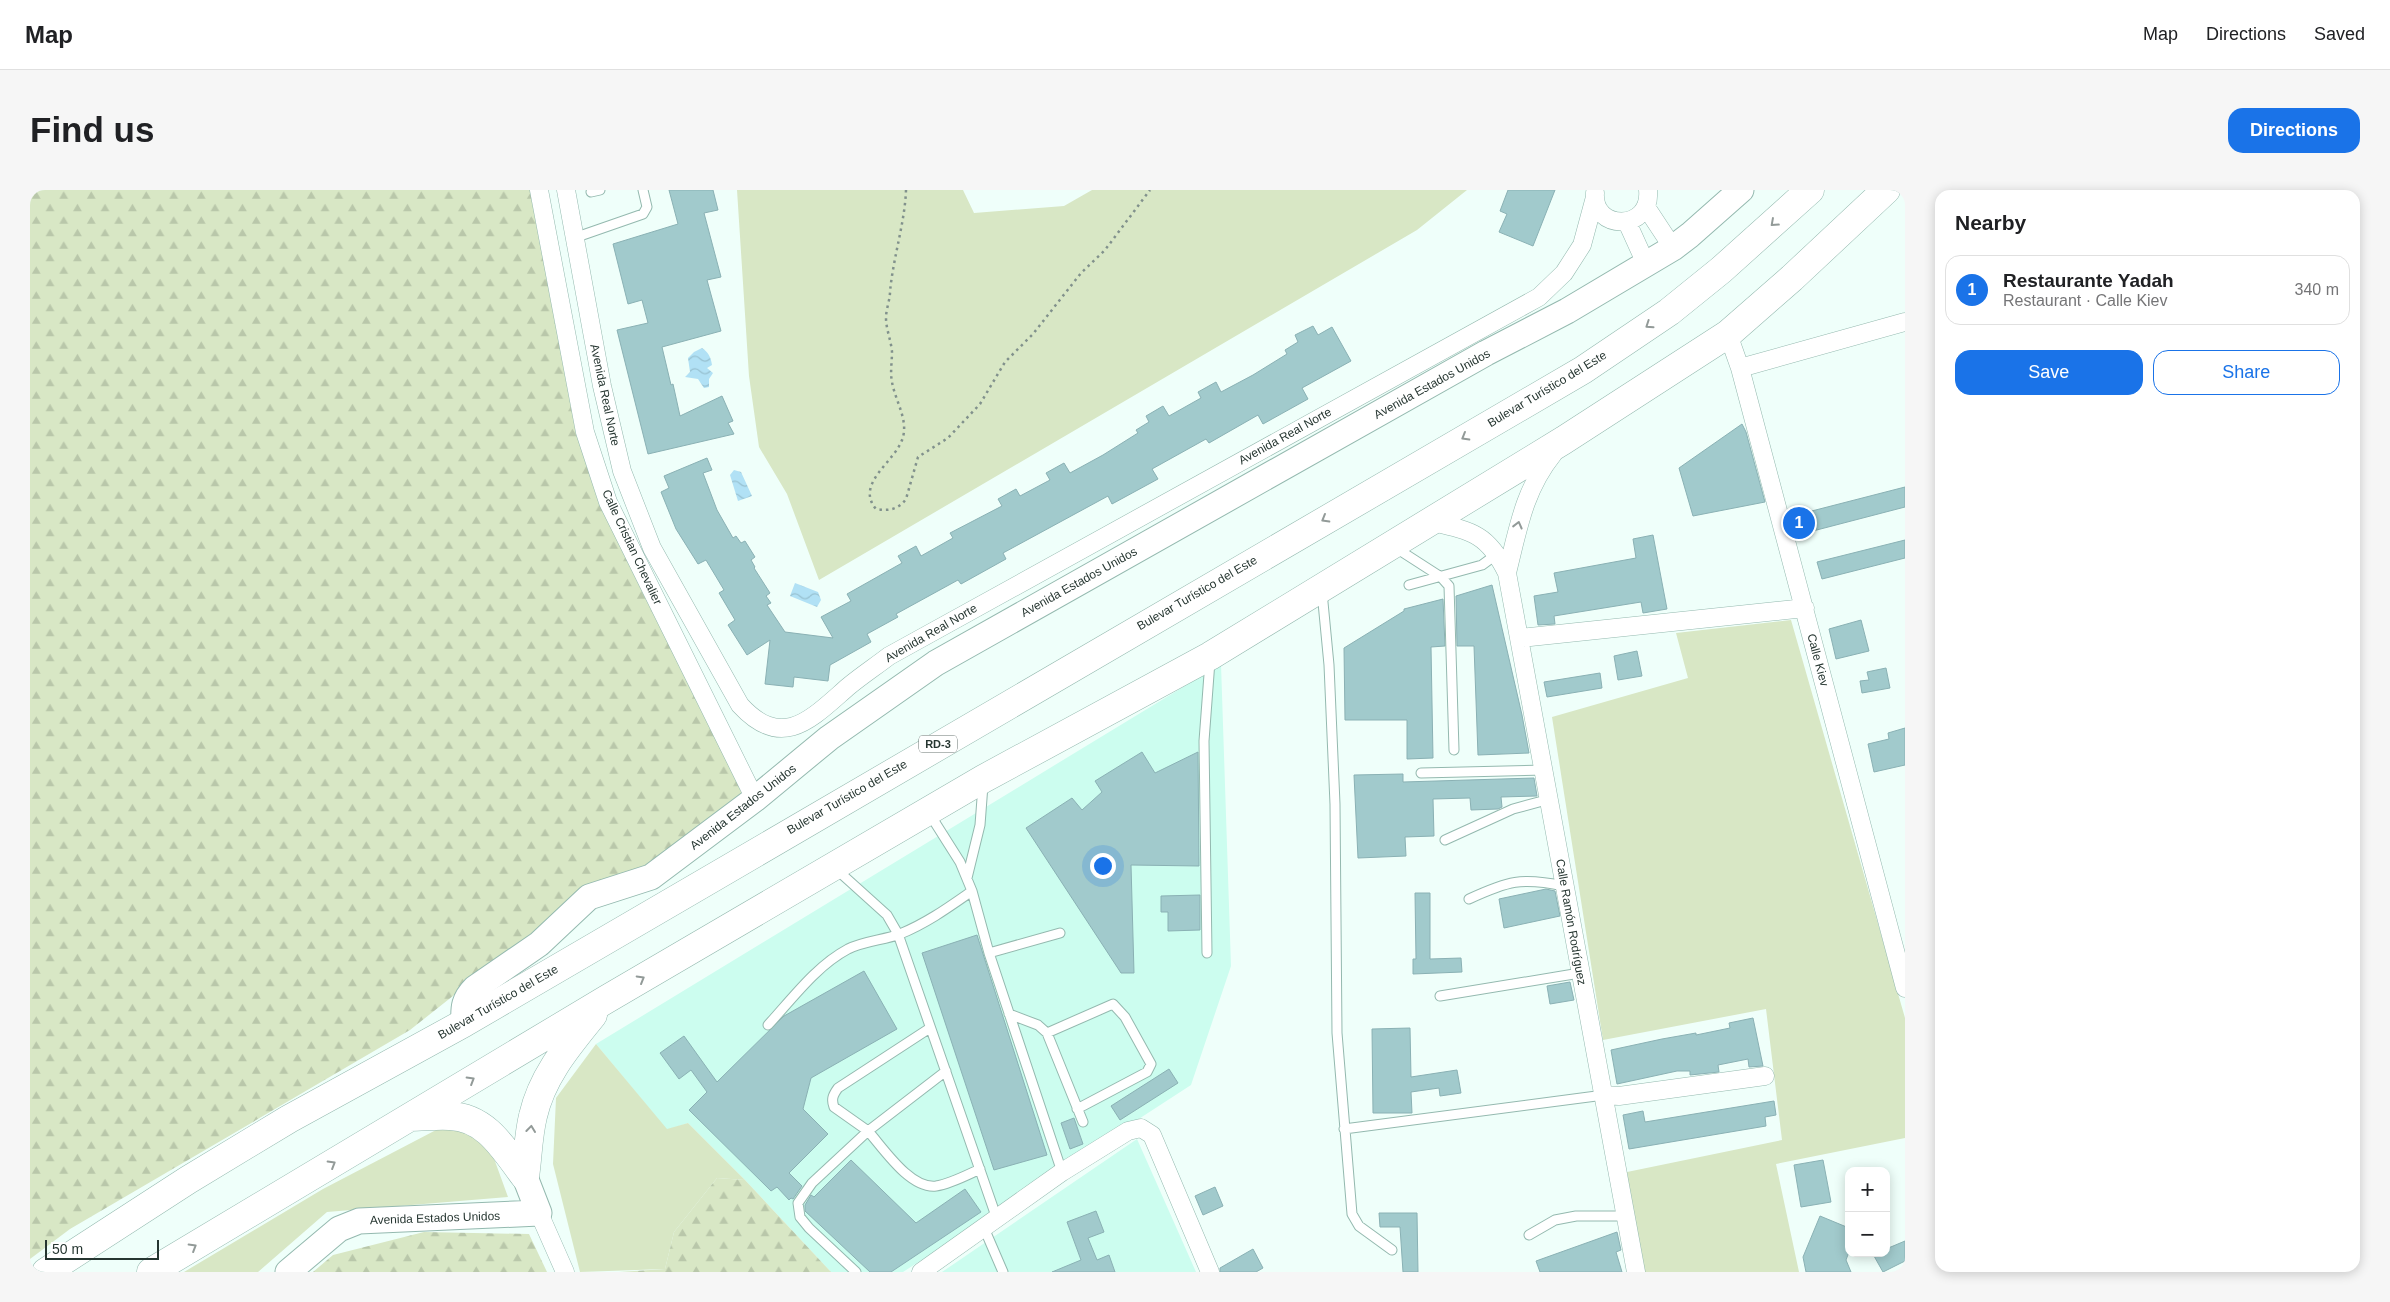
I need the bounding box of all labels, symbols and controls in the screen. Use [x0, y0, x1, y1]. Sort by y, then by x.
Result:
text: Map [25, 21, 73, 48]
text: Map [2143, 24, 2178, 44]
text: Directions [2206, 24, 2286, 44]
text: Saved [2314, 24, 2365, 44]
button: Directions [2228, 108, 2360, 153]
text: Find us [30, 110, 154, 149]
text: Nearby [1955, 211, 2026, 234]
one-way arrow [1771, 217, 1780, 226]
text: Restaurante Yadah [2003, 270, 2174, 291]
text: 1 [1968, 281, 1976, 298]
text: 340 m [2295, 281, 2339, 298]
text: Restaurant · Calle Kiev [2003, 292, 2168, 309]
one-way arrow [1645, 319, 1654, 329]
street label: Avenida Real Norte [587, 343, 623, 448]
street label: Avenida Estados Unidos [1372, 346, 1492, 422]
street label: Bulevar Turístico del Este [1485, 348, 1609, 430]
button: Save [1955, 350, 2143, 395]
button: Share [2153, 350, 2340, 395]
street label: Avenida Real Norte [1236, 405, 1334, 467]
one-way arrow [1462, 431, 1471, 441]
street label: Calle Cristian Chevalier [599, 487, 665, 607]
pin: 1 [1783, 504, 1815, 542]
one-way arrow [1321, 513, 1330, 523]
one-way arrow [1513, 522, 1523, 530]
street label: Avenida Estados Unidos [1019, 544, 1139, 620]
street label: Bulevar Turístico del Este [1135, 553, 1260, 633]
street label: Avenida Real Norte [883, 601, 980, 665]
street label: Calle Kiev [1804, 632, 1832, 688]
road number: RD-3 [919, 736, 957, 752]
street label: Bulevar Turístico del Este [785, 757, 910, 837]
street label: Avenida Estados Unidos [687, 761, 799, 853]
your location [1090, 853, 1116, 879]
street label: Calle Ramón Rodríguez [1553, 858, 1589, 986]
street label: Bulevar Turístico del Este [436, 962, 561, 1042]
one-way arrow [636, 975, 645, 985]
one-way arrow [466, 1076, 475, 1086]
one-way arrow [525, 1124, 536, 1132]
one-way arrow [327, 1160, 336, 1170]
map controls [1845, 1167, 1890, 1257]
button: + [1845, 1167, 1890, 1212]
street label: Avenida Estados Unidos [370, 1209, 500, 1227]
button: − [1845, 1212, 1890, 1257]
scale bar [45, 1237, 159, 1260]
text: 50 m [52, 1241, 83, 1257]
one-way arrow [187, 1244, 196, 1254]

